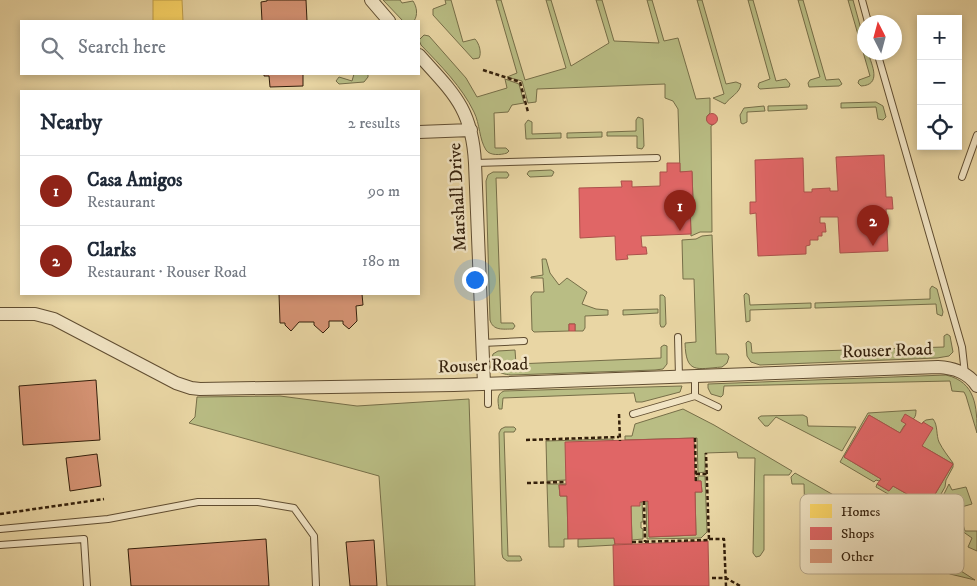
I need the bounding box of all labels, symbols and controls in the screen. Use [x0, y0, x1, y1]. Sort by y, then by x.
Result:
north arrow [857, 15, 902, 60]
map controls [917, 15, 962, 150]
button: + [917, 15, 962, 60]
search box [20, 20, 420, 75]
icon: search [38, 34, 66, 62]
text: Search here [78, 36, 166, 59]
button: − [917, 60, 962, 105]
button: locate [917, 105, 962, 150]
text: Nearby [40, 110, 102, 136]
text: 2 results [348, 113, 400, 133]
street label: Marshall Drive [444, 142, 472, 252]
text: Casa Amigos [87, 169, 182, 192]
text: 1 [53, 181, 59, 201]
text: 90 m [368, 181, 400, 201]
pin: 1 [664, 190, 696, 231]
text: Restaurant [87, 192, 155, 212]
pin: 2 [857, 205, 889, 246]
text: Clarks [87, 239, 136, 262]
text: 2 [52, 251, 60, 271]
text: 180 m [362, 251, 400, 271]
text: Restaurant · Rouser Road [87, 262, 247, 282]
your location [462, 267, 488, 293]
street label: Rouser Road [841, 338, 933, 364]
street label: Rouser Road [437, 353, 529, 379]
legend [800, 494, 964, 574]
text: Homes [841, 503, 881, 521]
text: Shops [841, 525, 874, 543]
text: Other [841, 548, 874, 566]

